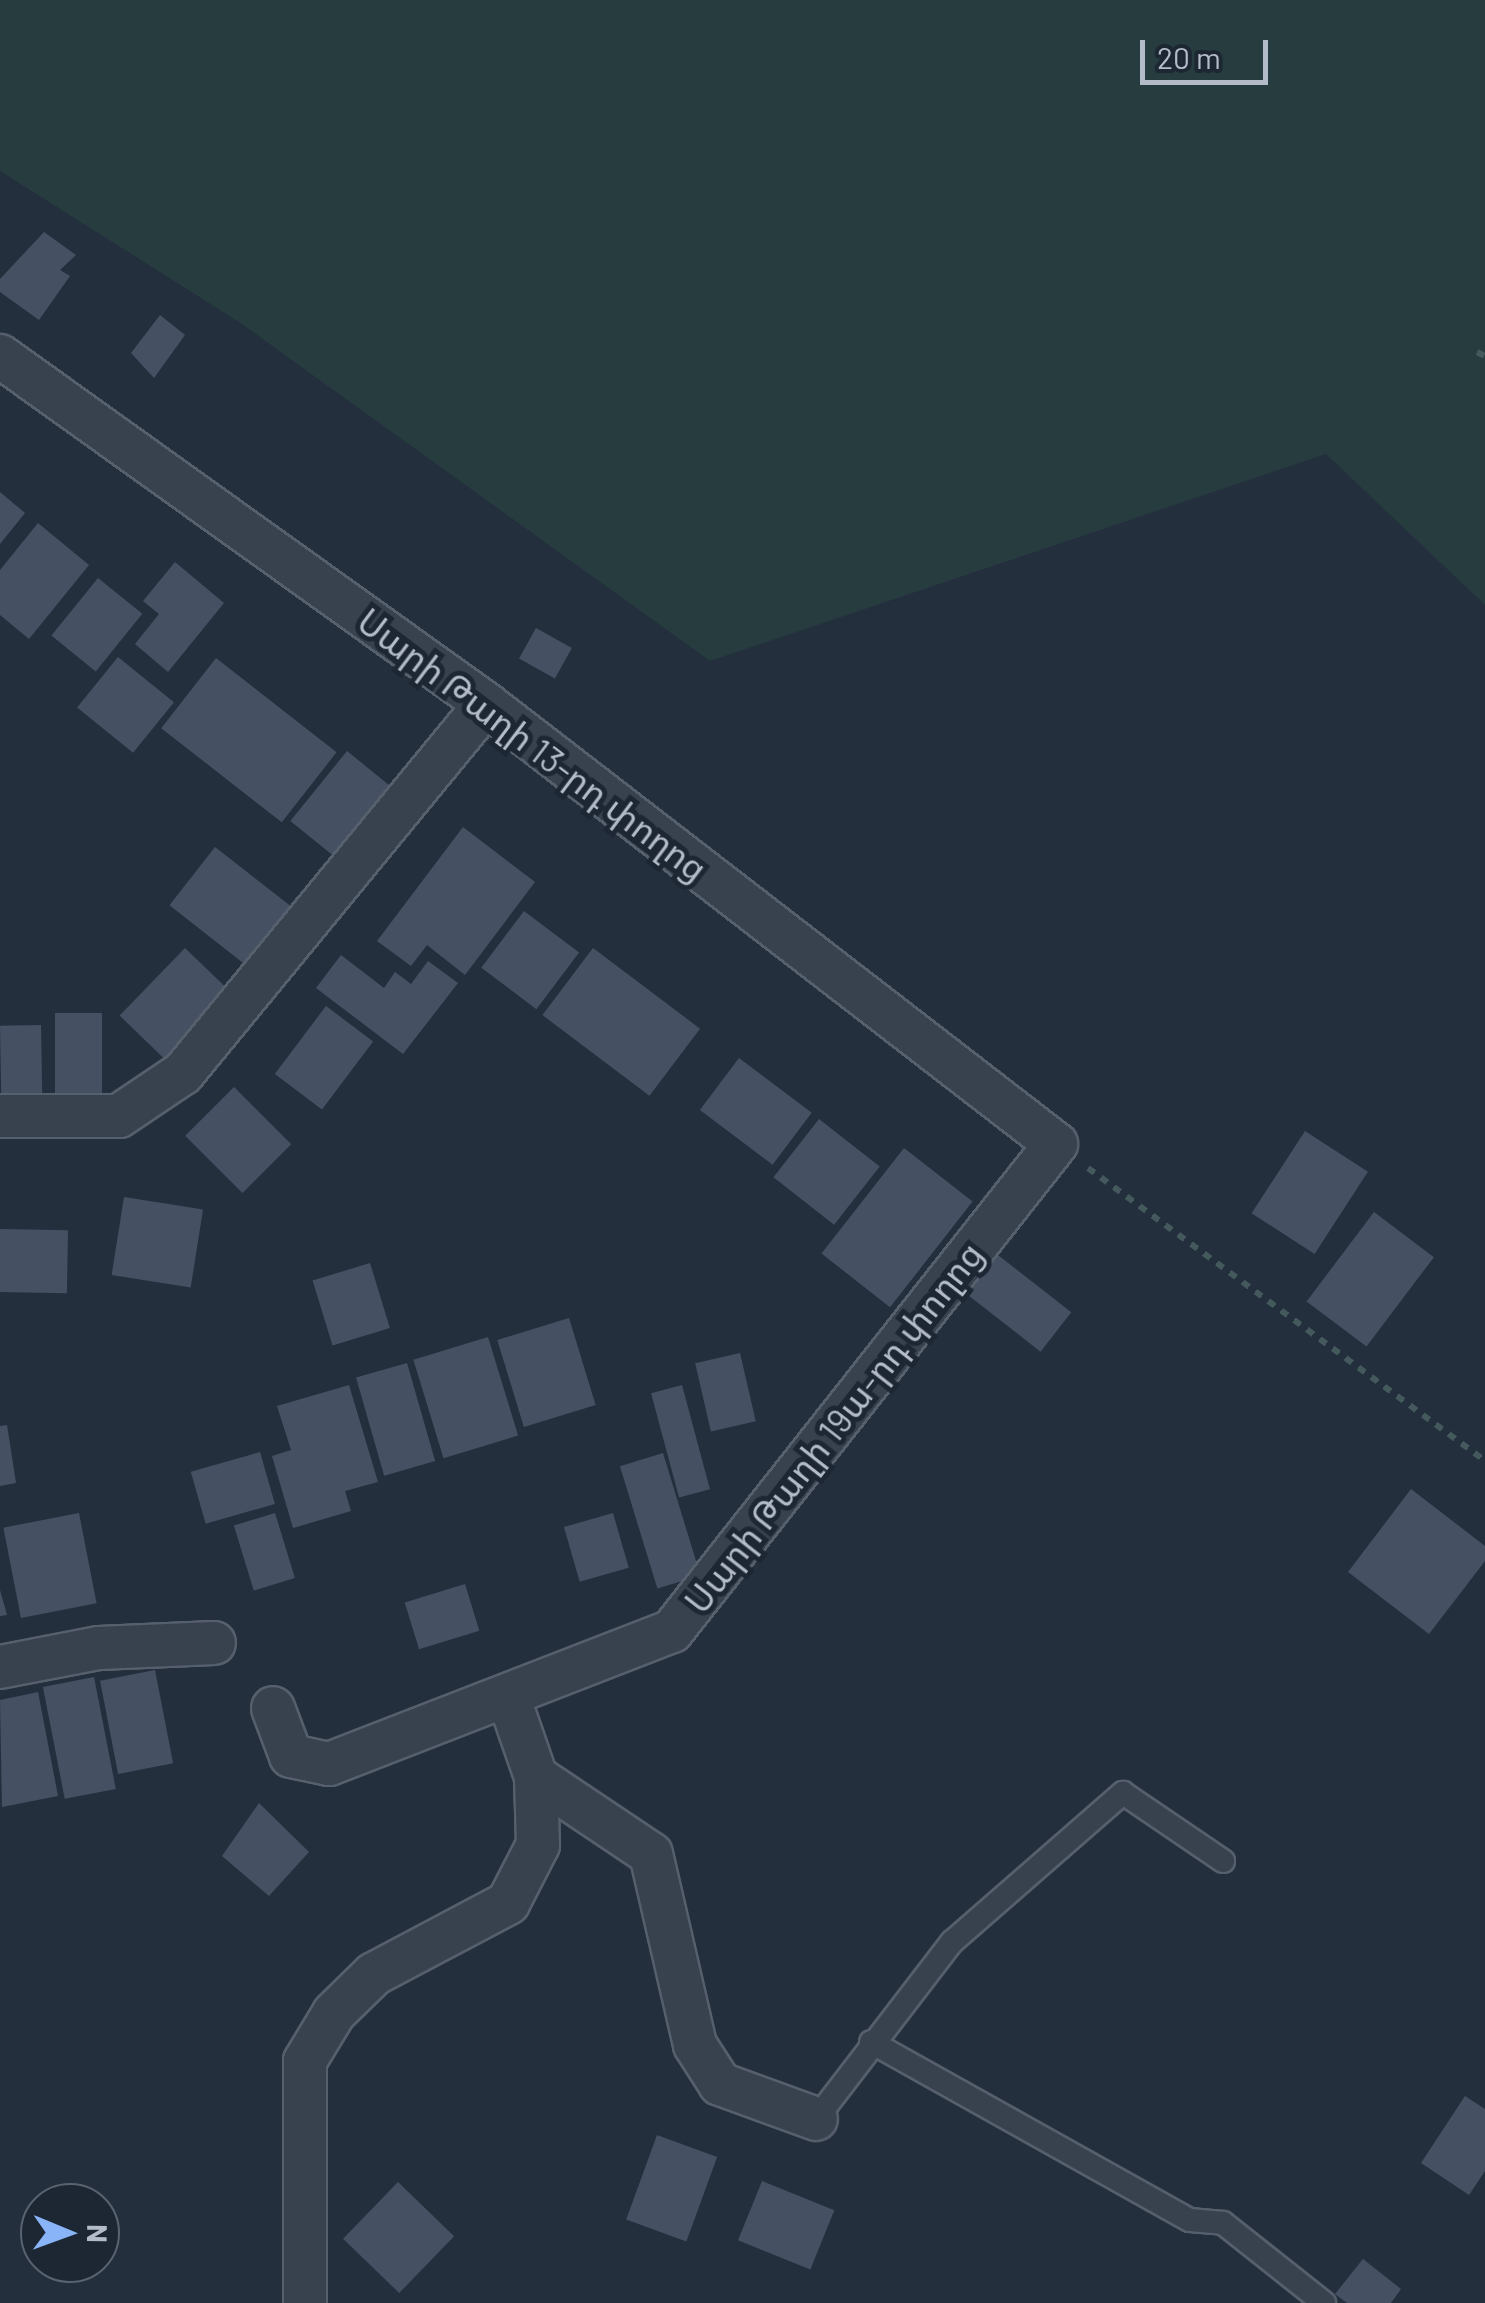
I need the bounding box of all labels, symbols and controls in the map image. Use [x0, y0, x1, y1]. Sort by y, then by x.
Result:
scale bar [1145, 20, 1272, 82]
text: 20 m [1157, 39, 1221, 75]
street label: Սարի Թաղի 13-րդ փողոց [350, 599, 716, 889]
street label: Սարի Թաղի 19ա-րդ փողոց [675, 1233, 991, 1621]
north arrow [20, 2183, 120, 2283]
text: N [81, 2224, 115, 2243]

